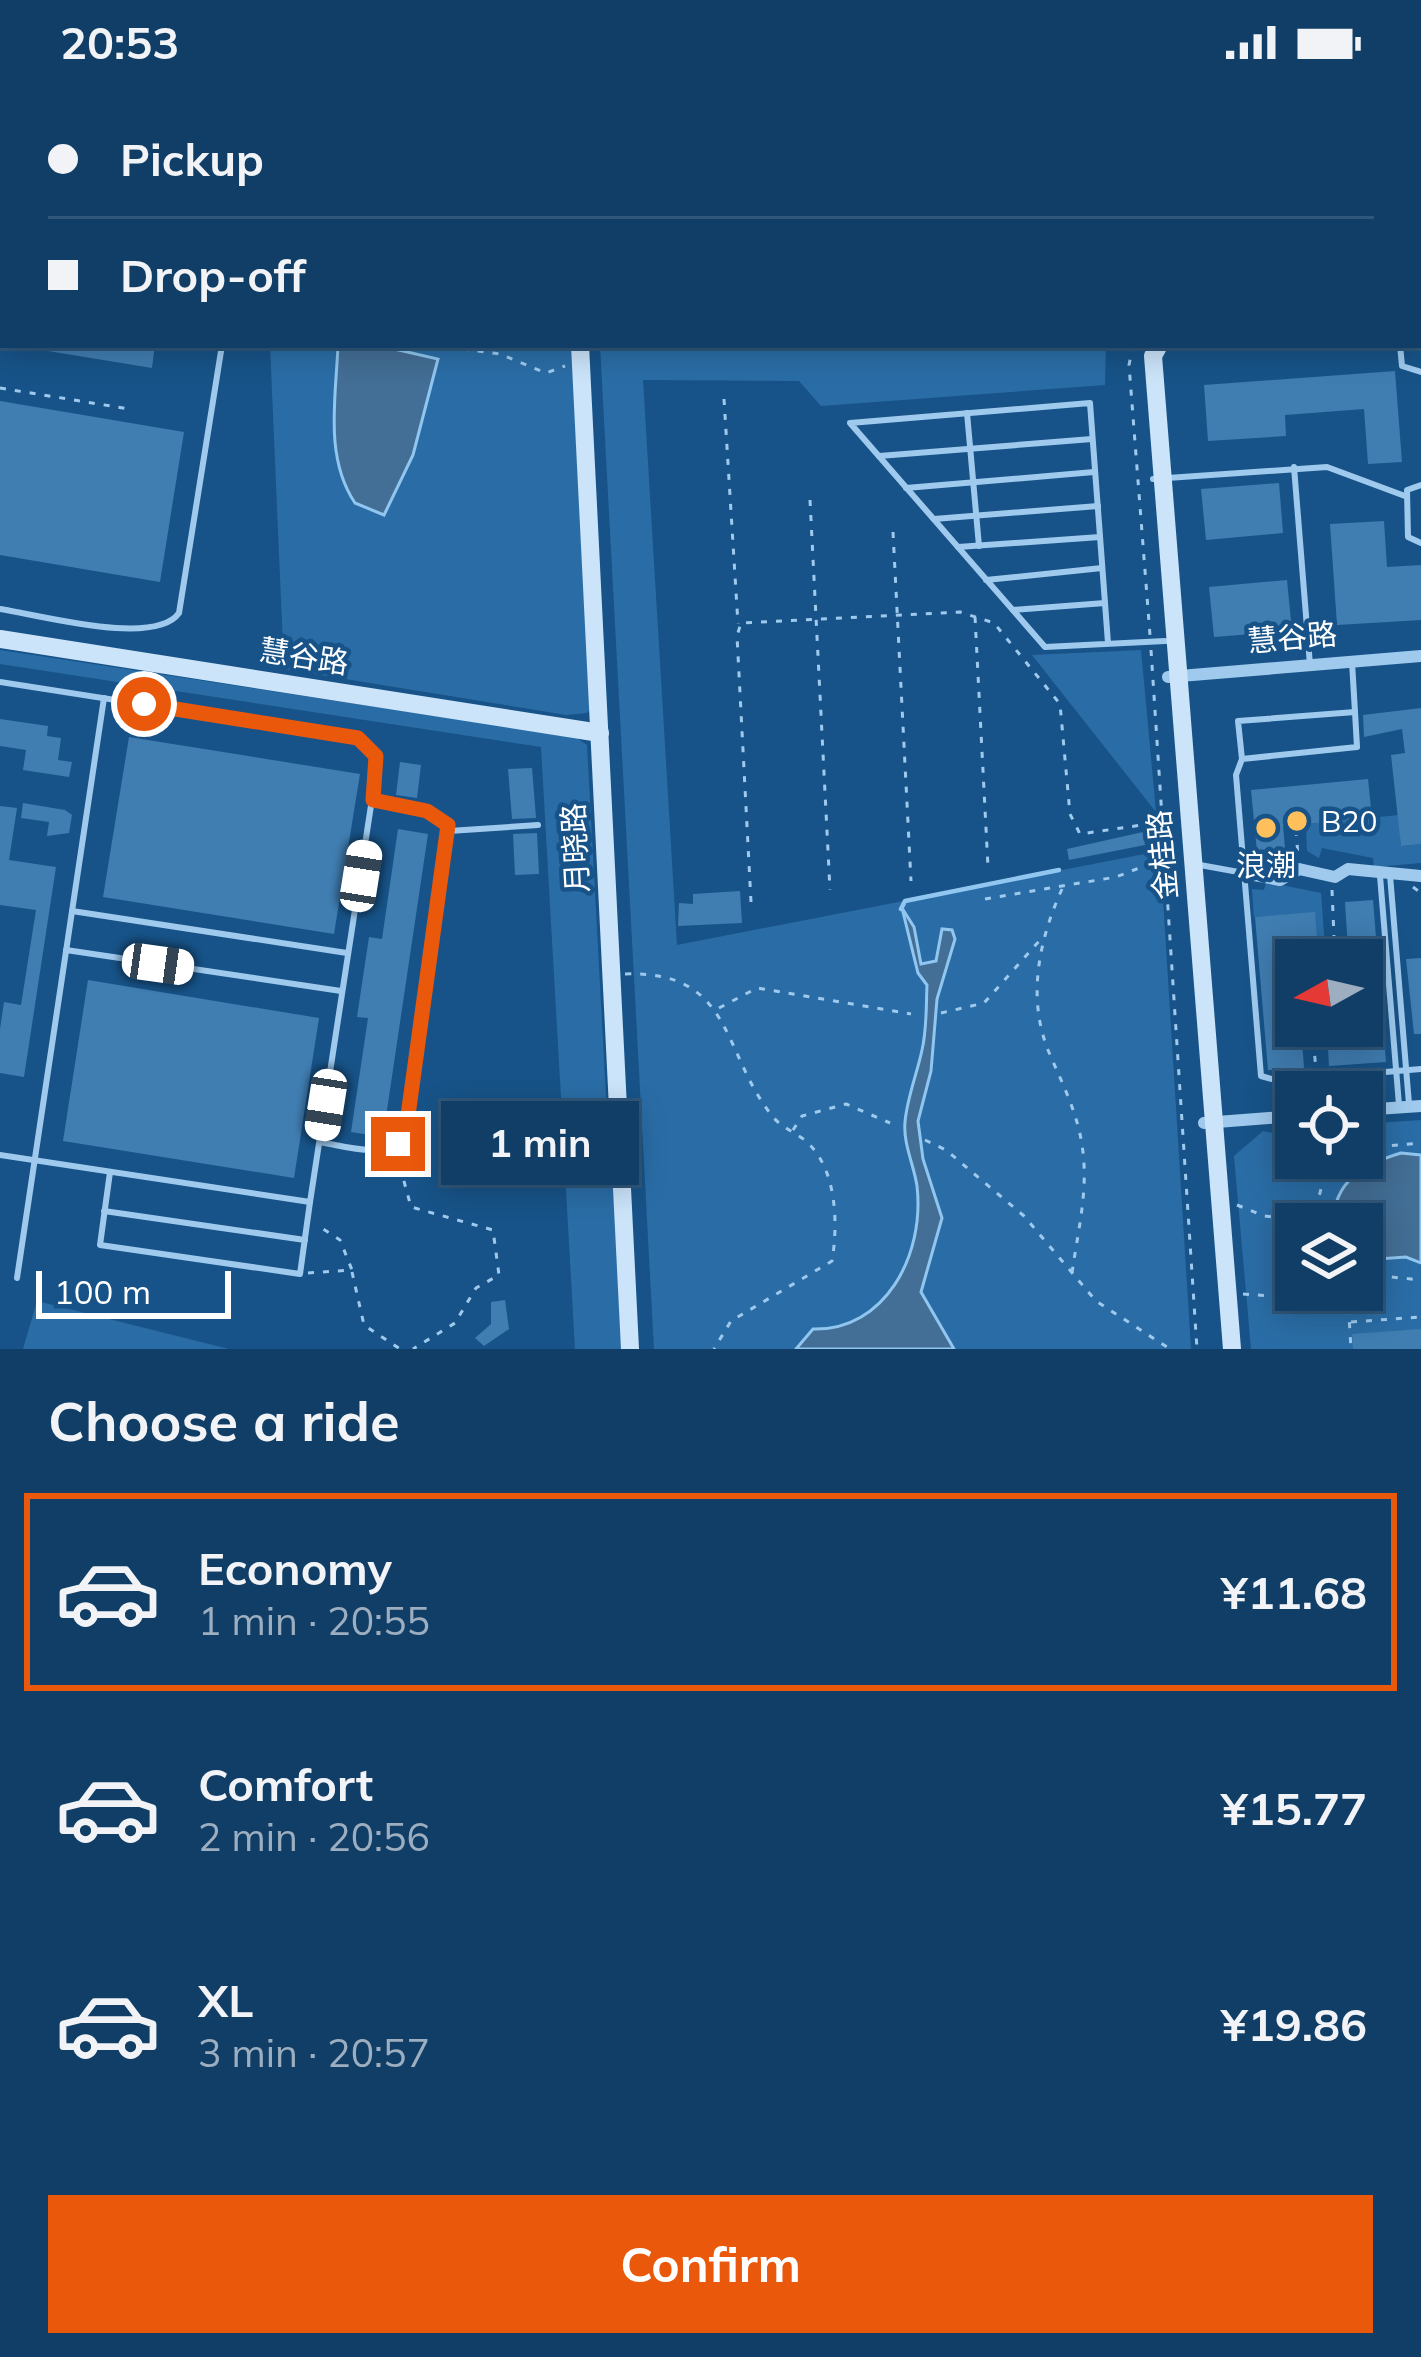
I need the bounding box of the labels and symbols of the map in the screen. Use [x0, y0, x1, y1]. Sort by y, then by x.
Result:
street label: 慧谷路 [1246, 614, 1338, 660]
street label: 慧谷路 [257, 630, 351, 682]
route start [117, 677, 171, 731]
street label: 月晓路 [554, 802, 596, 894]
place label: B20 [1321, 802, 1377, 840]
marker: B20 [1284, 808, 1310, 834]
street label: 金桂路 [1139, 809, 1185, 901]
marker: 浪潮 [1253, 815, 1279, 841]
car [338, 838, 384, 914]
place label: 浪潮 [1236, 846, 1296, 884]
north arrow [1275, 939, 1383, 1047]
car [120, 941, 196, 987]
car [303, 1067, 349, 1143]
callout: 1 min [440, 1102, 638, 1186]
route end [371, 1117, 425, 1171]
scale bar [36, 1265, 231, 1318]

